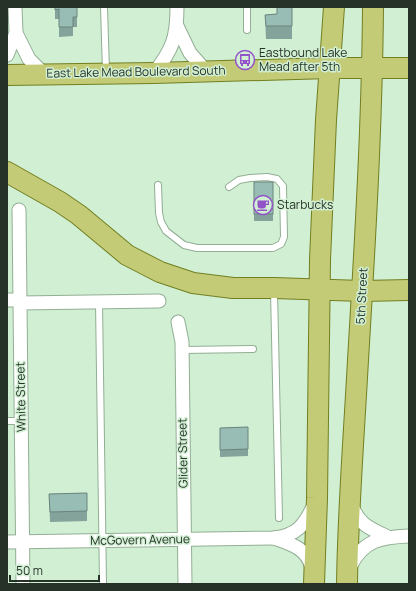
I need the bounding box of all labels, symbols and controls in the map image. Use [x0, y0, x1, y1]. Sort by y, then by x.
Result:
place label: Eastbound Lake Mead after 5th [259, 44, 347, 75]
bus stop icon: Eastbound Lake Mead after 5th [234, 49, 256, 71]
street label: East Lake Mead Boulevard South [46, 61, 226, 82]
cafe icon: Starbucks [252, 194, 274, 216]
place label: Starbucks [277, 196, 333, 213]
street label: 5th Street [352, 267, 371, 325]
street label: White Street [11, 361, 30, 432]
street label: Glider Street [173, 418, 192, 488]
street label: McGovern Avenue [90, 530, 190, 549]
scale bar [10, 557, 99, 583]
text: 50 m [16, 562, 43, 579]

